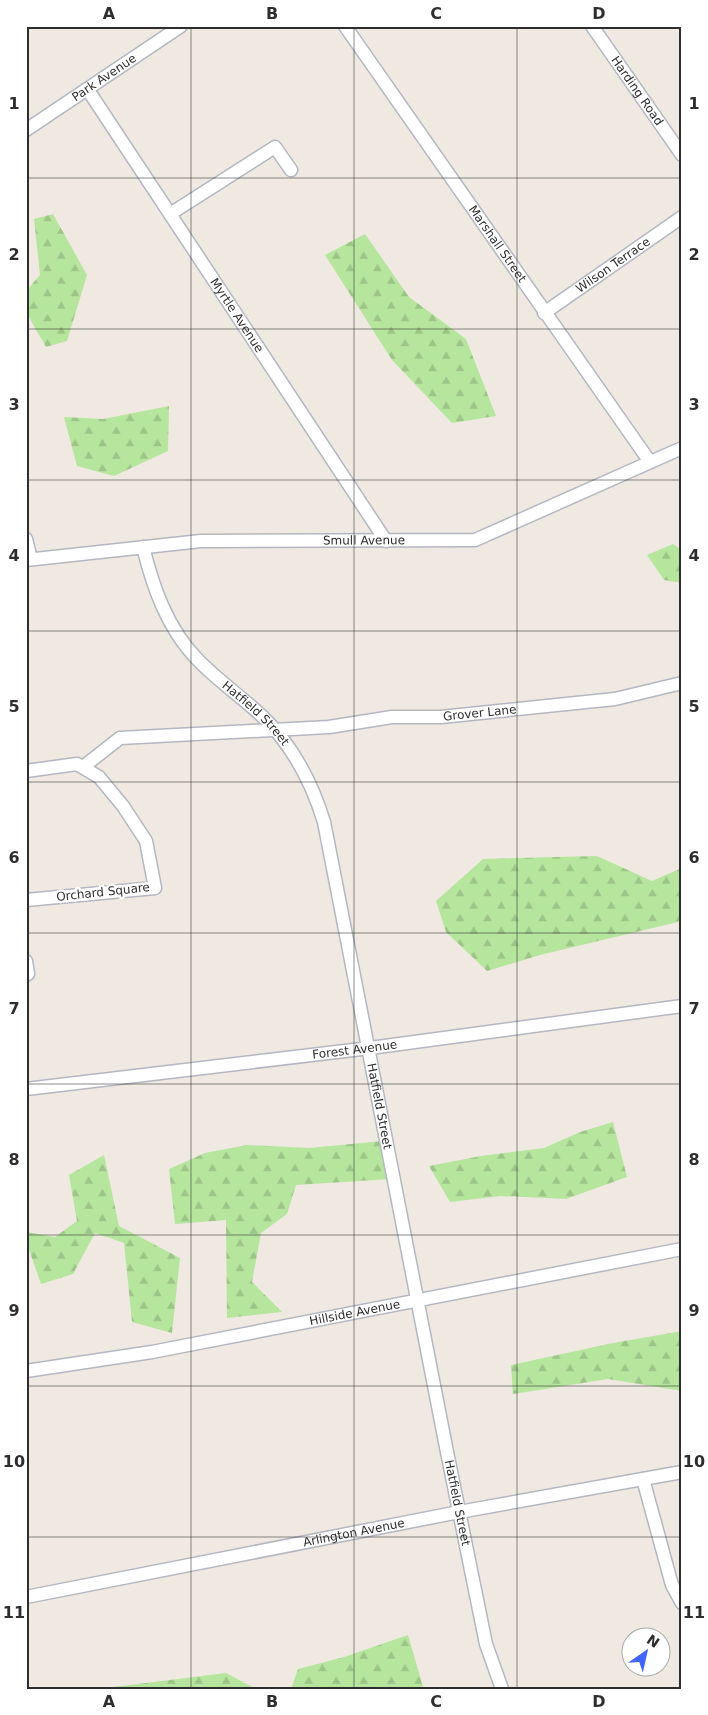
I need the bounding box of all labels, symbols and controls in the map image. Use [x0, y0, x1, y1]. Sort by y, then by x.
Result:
text: A [103, 4, 116, 23]
text: B [266, 4, 278, 23]
text: C [430, 4, 442, 23]
text: D [592, 4, 606, 23]
street label: Park Avenue [69, 51, 139, 104]
street label: Harding Road [608, 53, 666, 128]
text: 1 [8, 94, 20, 113]
text: 1 [688, 94, 700, 113]
street label: Marshall Street [466, 203, 529, 285]
street label: Wilson Terrace [573, 234, 653, 296]
text: 2 [8, 245, 20, 264]
text: 2 [688, 245, 700, 264]
street label: Myrtle Avenue [207, 275, 266, 355]
text: 3 [8, 395, 20, 414]
text: 3 [688, 395, 700, 414]
street label: Smull Avenue [323, 533, 405, 548]
text: 4 [8, 546, 20, 565]
text: 4 [688, 546, 700, 565]
street label: Hatfield Street [219, 678, 292, 749]
text: 5 [8, 697, 20, 716]
text: 5 [688, 697, 700, 716]
street label: Grover Lane [442, 702, 517, 724]
text: 6 [8, 848, 20, 867]
text: 6 [688, 848, 700, 867]
street label: Orchard Square [55, 880, 151, 904]
text: 7 [8, 999, 20, 1018]
text: 7 [688, 999, 700, 1018]
street label: Forest Avenue [311, 1037, 398, 1062]
street label: Hatfield Street [364, 1062, 395, 1151]
text: 8 [8, 1150, 20, 1169]
text: 8 [688, 1150, 700, 1169]
street label: Hillside Avenue [308, 1297, 401, 1328]
text: 9 [8, 1301, 20, 1320]
text: 9 [688, 1301, 700, 1320]
text: 10 [3, 1452, 25, 1471]
text: 10 [683, 1452, 705, 1471]
street label: Hatfield Street [442, 1458, 473, 1547]
street label: Arlington Avenue [302, 1516, 406, 1549]
text: 11 [3, 1603, 25, 1622]
text: 11 [683, 1603, 705, 1622]
north arrow [620, 1628, 670, 1678]
text: N [644, 1631, 663, 1651]
text: A [103, 1692, 116, 1711]
text: B [266, 1692, 278, 1711]
text: C [430, 1692, 442, 1711]
text: D [592, 1692, 606, 1711]

